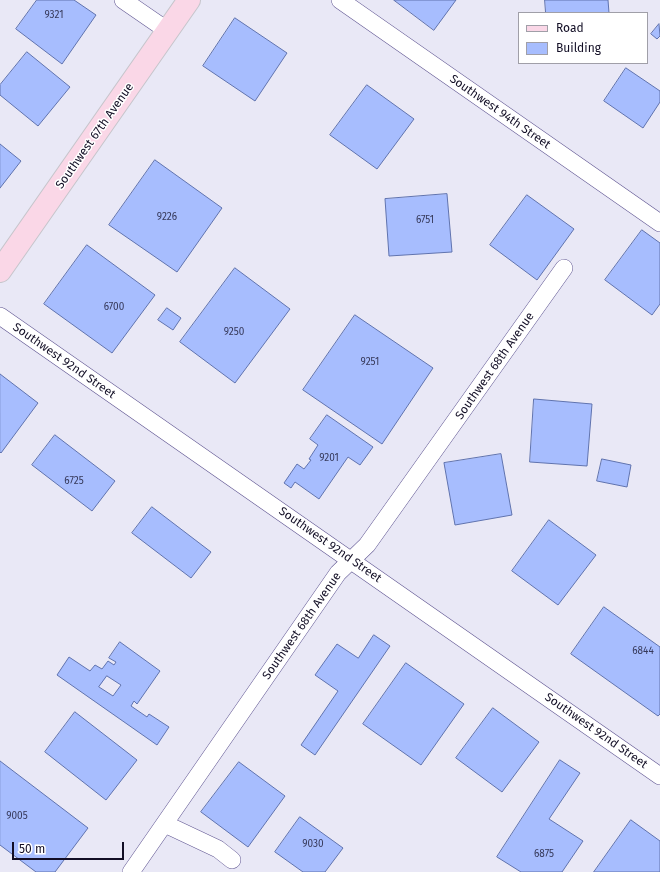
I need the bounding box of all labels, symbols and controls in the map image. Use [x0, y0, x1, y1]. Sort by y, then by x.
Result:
house number: 9321 [45, 9, 63, 21]
legend [518, 12, 648, 64]
text: Road [556, 21, 584, 35]
text: Building [556, 41, 601, 55]
street label: Southwest 94th Street [447, 72, 553, 152]
street label: Southwest 67th Avenue [53, 80, 137, 192]
house number: 9226 [157, 211, 177, 223]
house number: 6751 [416, 214, 434, 226]
house number: 6700 [104, 301, 124, 313]
street label: Southwest 68th Avenue [453, 310, 537, 422]
street label: Southwest 92nd Street [10, 320, 118, 402]
house number: 9250 [224, 326, 244, 338]
house number: 9251 [361, 356, 379, 368]
house number: 9201 [319, 452, 339, 464]
house number: 6725 [64, 475, 84, 487]
street label: Southwest 92nd Street [276, 504, 384, 586]
street label: Southwest 68th Avenue [260, 570, 344, 682]
house number: 6844 [632, 645, 654, 657]
street label: Southwest 92nd Street [542, 690, 650, 772]
house number: 9005 [6, 810, 28, 822]
scale bar [14, 834, 126, 860]
house number: 9030 [302, 838, 324, 850]
text: 50 m [19, 842, 45, 856]
house number: 6875 [534, 848, 554, 860]

